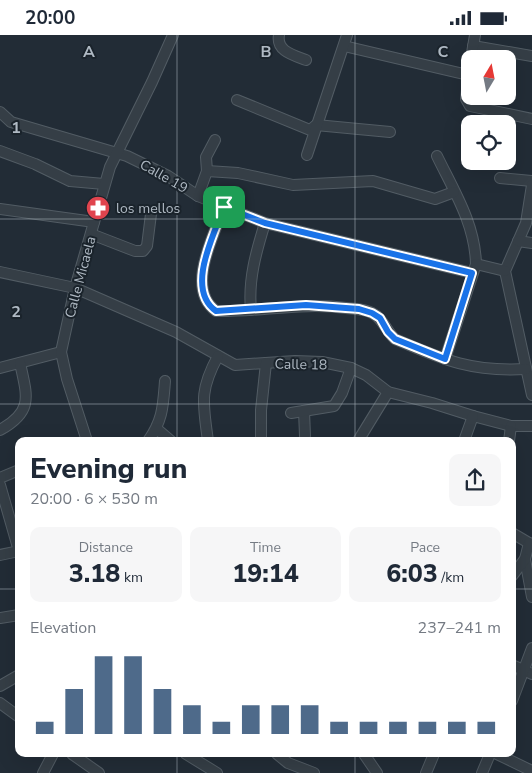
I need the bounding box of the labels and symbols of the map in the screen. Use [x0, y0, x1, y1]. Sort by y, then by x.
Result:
text: A [83, 41, 95, 63]
text: B [260, 41, 272, 63]
text: C [438, 41, 449, 63]
north arrow [461, 50, 516, 105]
text: 1 [11, 117, 21, 139]
street label: Calle 19 [136, 155, 191, 198]
pin [203, 186, 245, 228]
pharmacy icon: los mellos [85, 195, 111, 221]
place label: los mellos [116, 199, 181, 218]
street label: Calle Micaela [60, 234, 101, 320]
text: 2 [11, 301, 21, 323]
street label: Calle 18 [274, 355, 327, 374]

